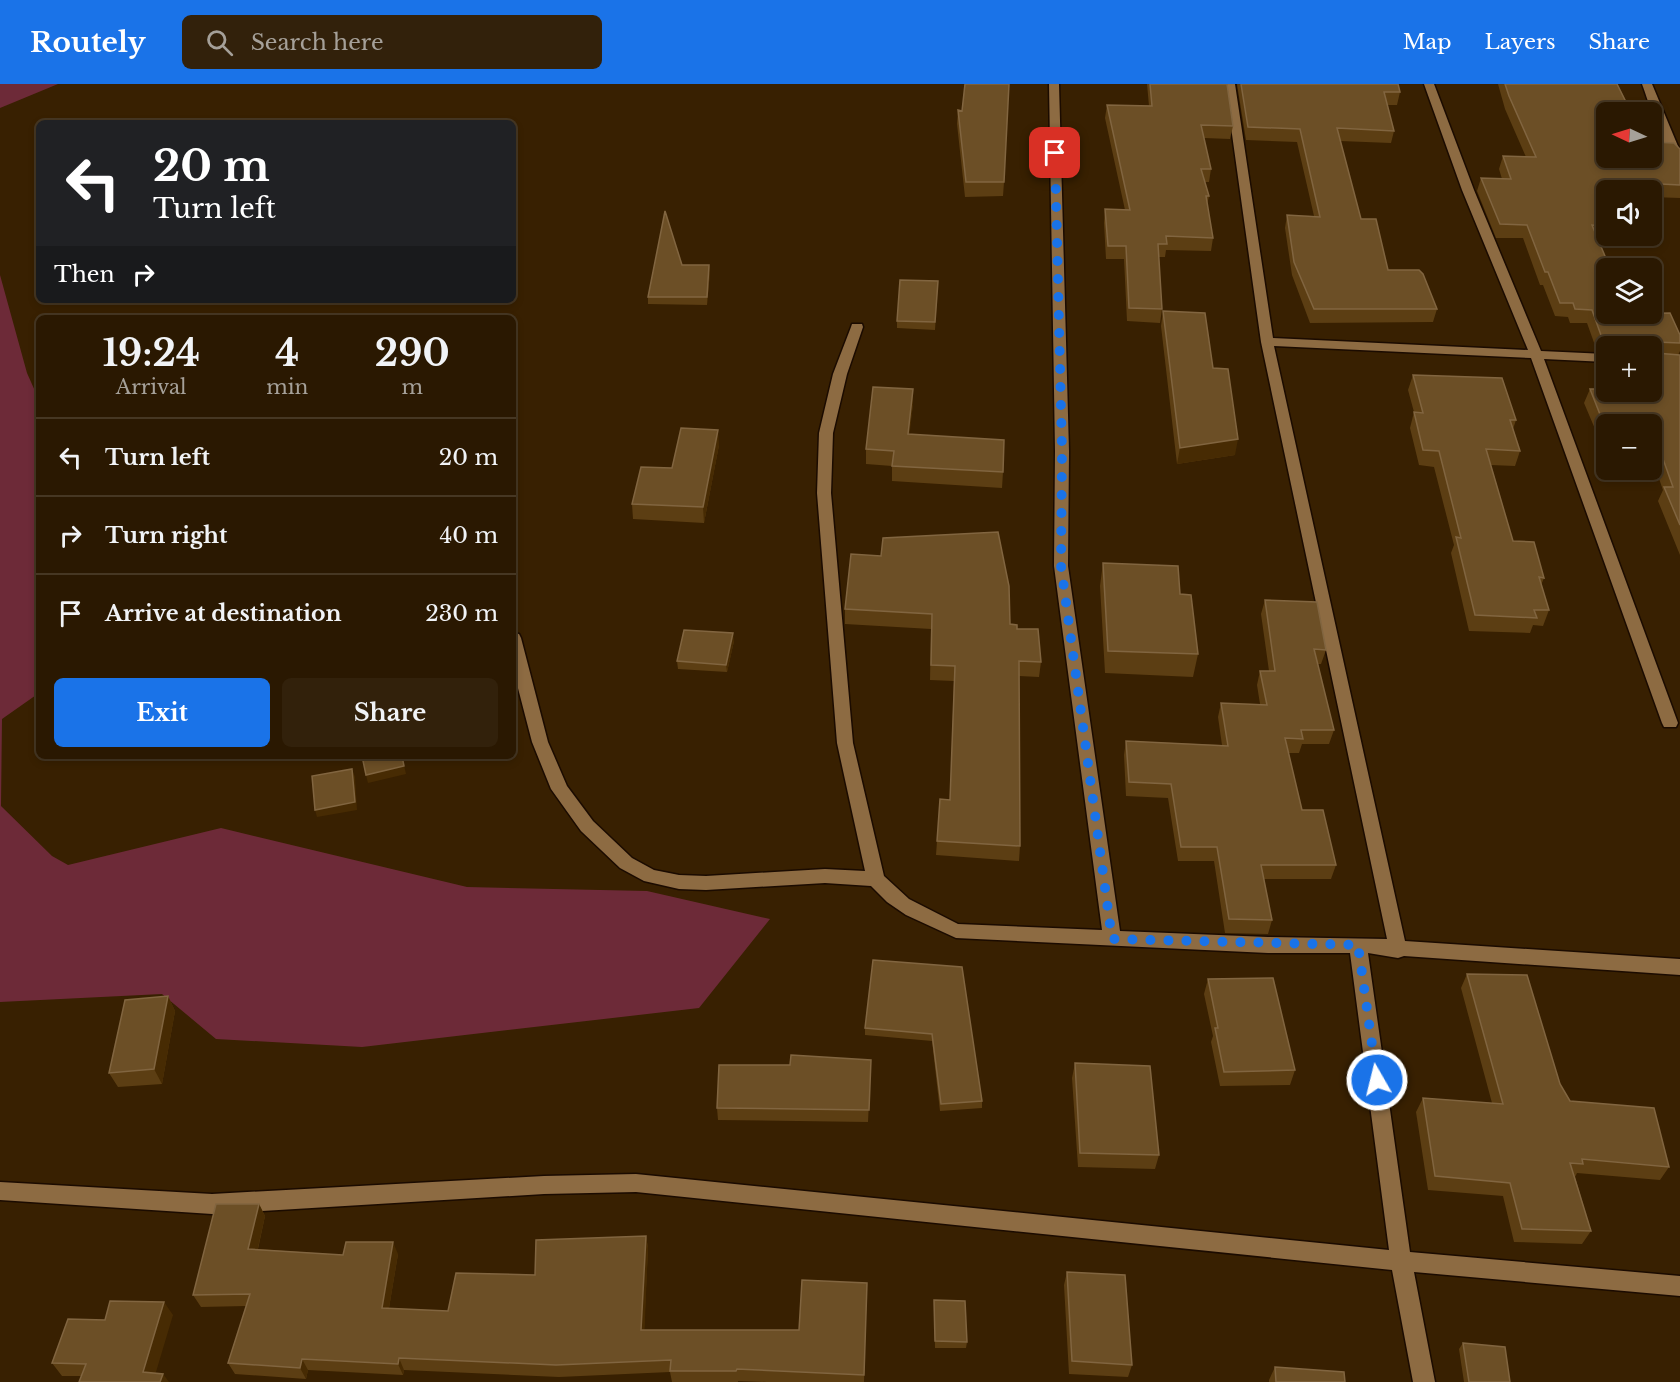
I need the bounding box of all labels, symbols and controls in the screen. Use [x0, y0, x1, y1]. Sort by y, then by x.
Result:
search box [182, 15, 602, 69]
text: Routely [30, 25, 146, 60]
icon: search [203, 26, 236, 59]
text: Search here [251, 29, 384, 56]
text: Map [1403, 29, 1452, 55]
text: Layers [1485, 29, 1556, 55]
text: Share [1589, 29, 1650, 55]
north arrow [1596, 102, 1662, 168]
map controls [1596, 102, 1662, 480]
pin [1029, 127, 1080, 178]
icon: arrive [1038, 136, 1071, 169]
text: 20 m [153, 140, 270, 192]
icon: left [54, 144, 132, 222]
button: sound [1596, 180, 1662, 246]
text: Turn left [153, 192, 276, 225]
icon: right [127, 258, 160, 291]
button: layers [1596, 258, 1662, 324]
text: Then [54, 261, 115, 288]
text: 19:24 [102, 331, 200, 376]
text: 4 [275, 331, 299, 376]
text: 290 [375, 331, 450, 376]
button: + [1596, 336, 1662, 402]
text: Arrival [116, 375, 187, 399]
text: min [266, 375, 308, 399]
text: m [401, 375, 423, 399]
button: − [1596, 414, 1662, 480]
icon: left [54, 441, 87, 474]
text: Turn left [105, 444, 210, 471]
text: 20 m [439, 444, 498, 471]
icon: right [54, 519, 87, 552]
text: Turn right [105, 522, 227, 549]
text: 40 m [440, 522, 498, 549]
icon: arrive [54, 597, 87, 630]
text: Arrive at destination [105, 600, 342, 627]
text: 230 m [425, 600, 498, 627]
button: Exit [54, 678, 270, 747]
button: Share [282, 678, 498, 747]
position arrow [1345, 1048, 1409, 1112]

